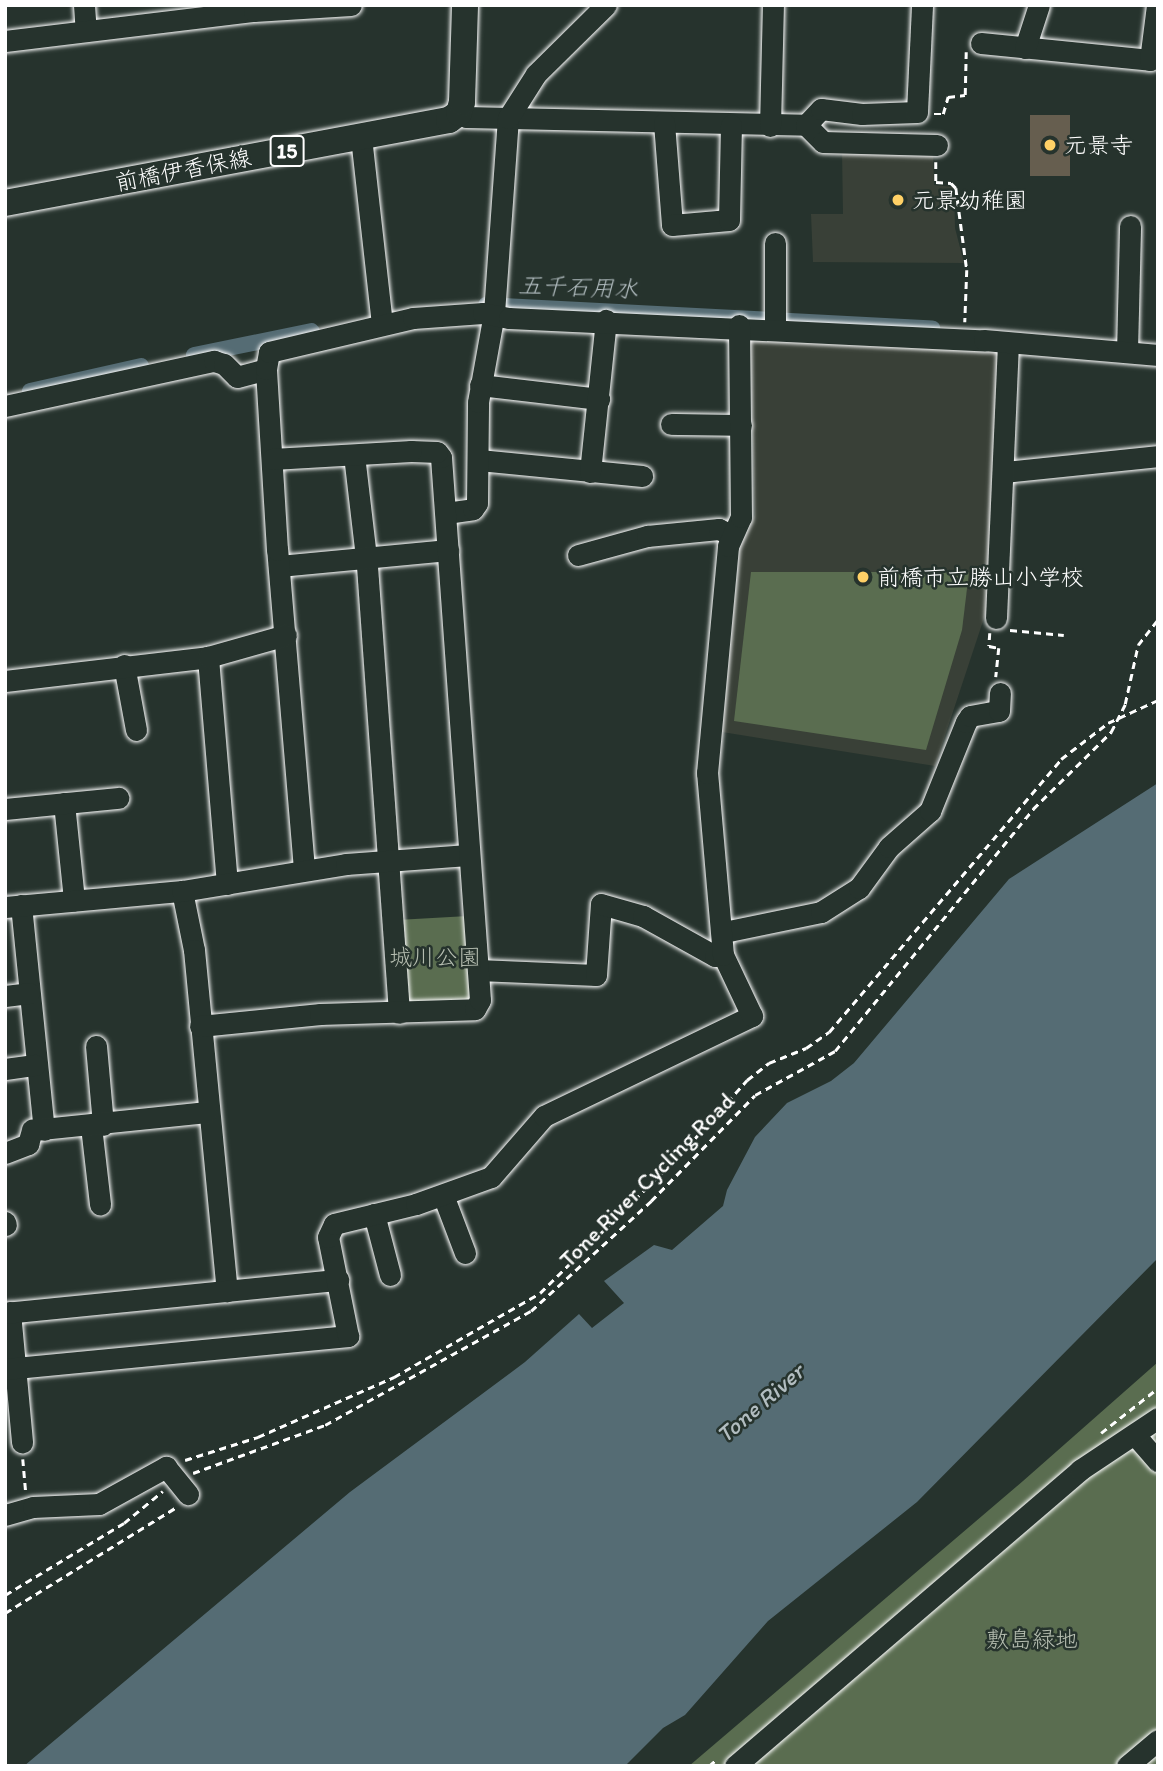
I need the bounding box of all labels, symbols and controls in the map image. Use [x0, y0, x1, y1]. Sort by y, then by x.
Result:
place label: 元景寺 [1064, 131, 1133, 159]
road number: 15 [270, 134, 304, 168]
marker: 元景寺 [1042, 137, 1058, 153]
street label: 前橋伊香保線 [113, 143, 253, 197]
place label: 元景幼稚園 [912, 186, 1027, 214]
marker: 元景幼稚園 [890, 192, 906, 208]
water label: 五千石用水 [518, 271, 638, 303]
place label: 前橋市立勝山小学校 [877, 563, 1084, 591]
marker: 前橋市立勝山小学校 [855, 569, 871, 585]
park label: 城川公園 [389, 943, 481, 971]
street label: Tone River Cycling Road [554, 1087, 740, 1273]
water label: Tone River [711, 1357, 809, 1449]
park label: 敷島緑地 [986, 1625, 1078, 1653]

